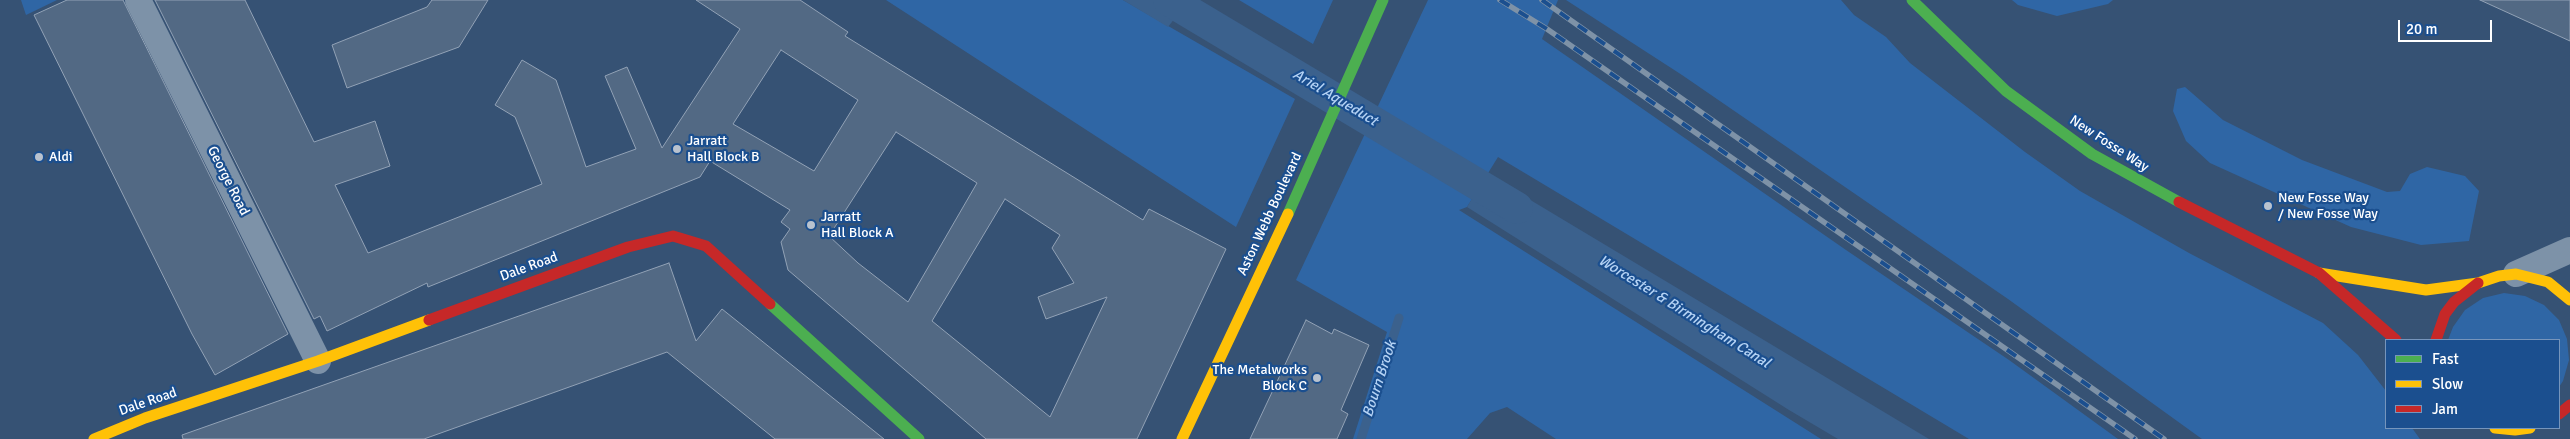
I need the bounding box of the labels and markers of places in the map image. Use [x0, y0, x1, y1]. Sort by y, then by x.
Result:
place label: Jarratt Hall Block B [687, 133, 760, 166]
marker: Jarratt Hall Block B [671, 143, 683, 155]
place label: Aldi [49, 149, 73, 165]
marker: Aldi [33, 151, 45, 163]
place label: New Fosse Way / New Fosse Way [2278, 190, 2378, 222]
marker: New Fosse Way / New Fosse Way [2262, 200, 2274, 212]
place label: Jarratt Hall Block A [821, 209, 894, 242]
marker: Jarratt Hall Block A [805, 219, 817, 231]
place label: The Metalworks Block C [1213, 362, 1307, 394]
marker: The Metalworks Block C [1311, 372, 1323, 384]

